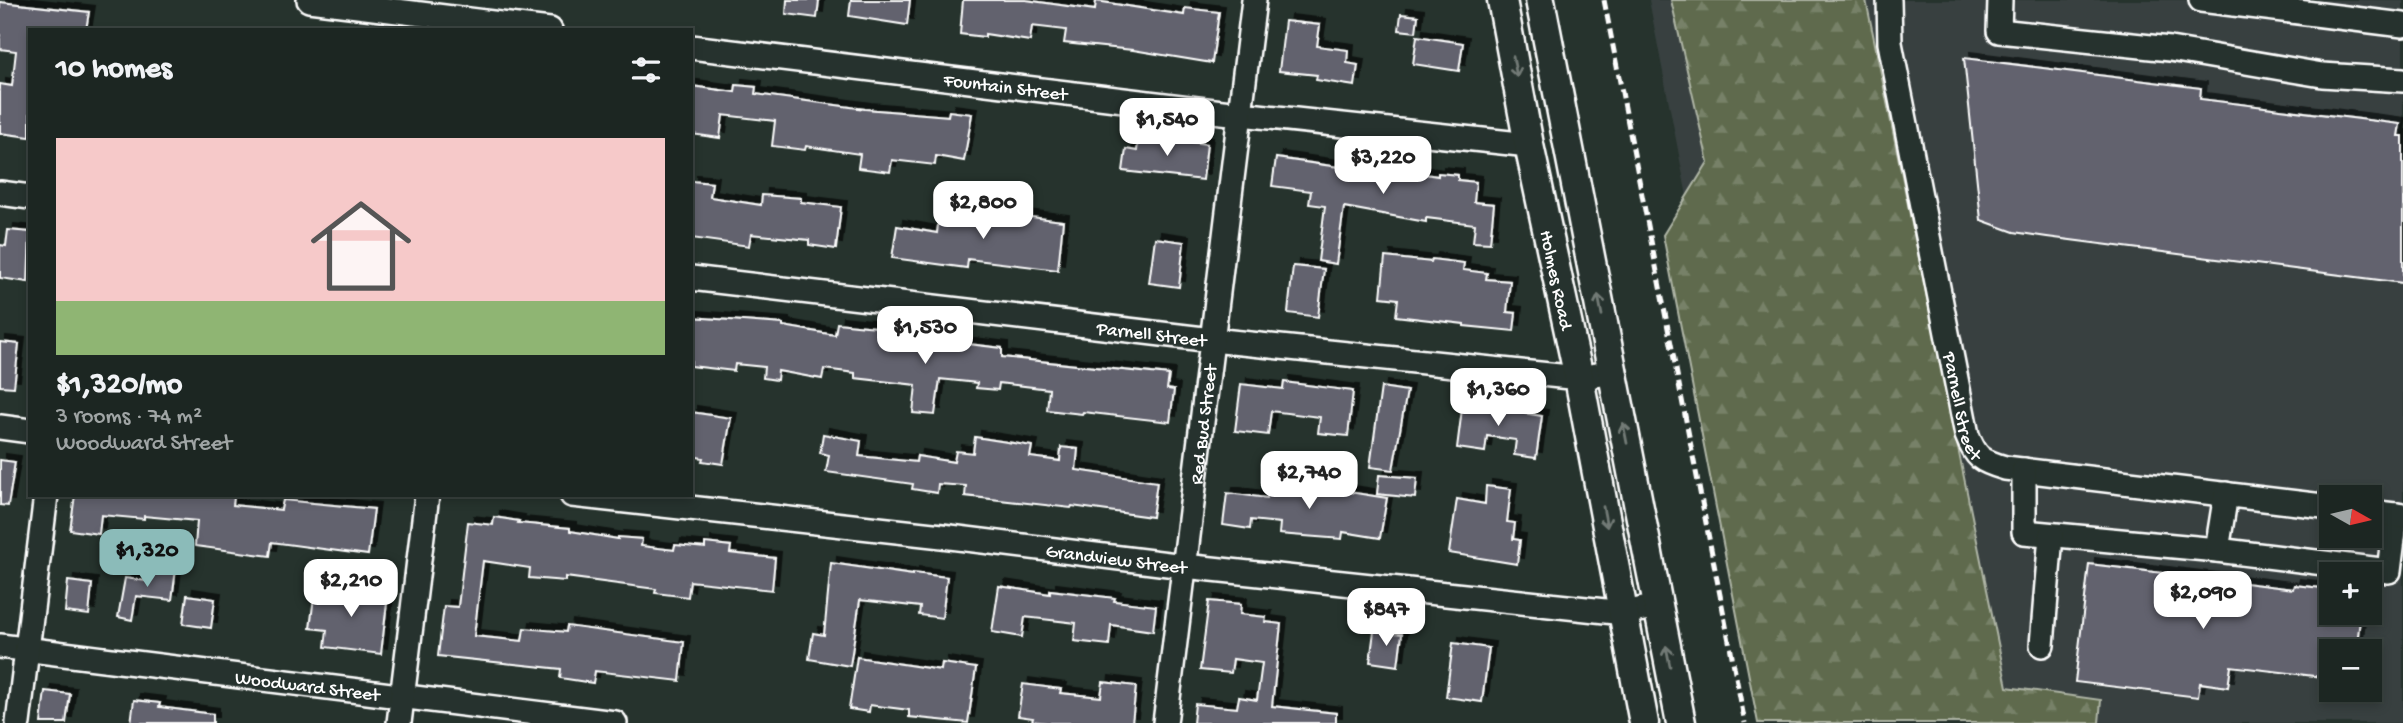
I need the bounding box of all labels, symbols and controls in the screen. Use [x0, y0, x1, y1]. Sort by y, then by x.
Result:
icon: filters [627, 51, 665, 89]
text: 10 homes [56, 53, 172, 88]
one-way arrow [1508, 55, 1522, 78]
street label: Fountain Street [941, 70, 1071, 108]
pin: $1,540 [1110, 99, 1224, 158]
text: $1,540 [1136, 107, 1198, 134]
pin: $3,220 [1326, 136, 1440, 196]
text: $3,220 [1350, 145, 1416, 172]
pin: $2,800 [926, 182, 1040, 241]
icon: home [298, 183, 424, 309]
text: $2,800 [949, 190, 1017, 217]
street label: Holmes Road [1533, 228, 1577, 334]
one-way arrow [1593, 294, 1606, 317]
pin: $1,530 [868, 306, 982, 366]
text: $1,530 [893, 315, 957, 342]
street label: Parnell Street [1094, 318, 1210, 355]
street label: Parnell Street [1936, 349, 1987, 469]
street label: Red Bud Street [1186, 361, 1224, 486]
pin: $1,360 [1441, 368, 1555, 428]
text: $1,320/mo [56, 369, 182, 404]
text: $1,360 [1466, 377, 1530, 404]
text: 3 rooms · 74 m² [56, 404, 202, 431]
one-way arrow [1618, 422, 1631, 445]
text: Woodward Street [56, 431, 232, 458]
pin: $2,740 [1252, 452, 1366, 511]
text: $2,740 [1277, 460, 1341, 487]
north arrow [2319, 485, 2382, 548]
map controls [2319, 485, 2382, 702]
one-way arrow [1599, 505, 1613, 528]
pin: $1,320 [90, 530, 204, 589]
text: $1,320 [115, 538, 179, 565]
street label: Grandview Street [1044, 541, 1190, 582]
pin: $2,210 [294, 560, 408, 619]
button: + [2319, 562, 2382, 625]
text: $2,210 [320, 568, 382, 595]
pin: $2,090 [2146, 572, 2260, 631]
text: $2,090 [2170, 580, 2236, 607]
pin: $847 [1345, 588, 1427, 648]
text: $847 [1363, 597, 1409, 624]
button: − [2319, 639, 2382, 702]
one-way arrow [1661, 645, 1675, 668]
street label: Woodward Street [234, 668, 383, 709]

